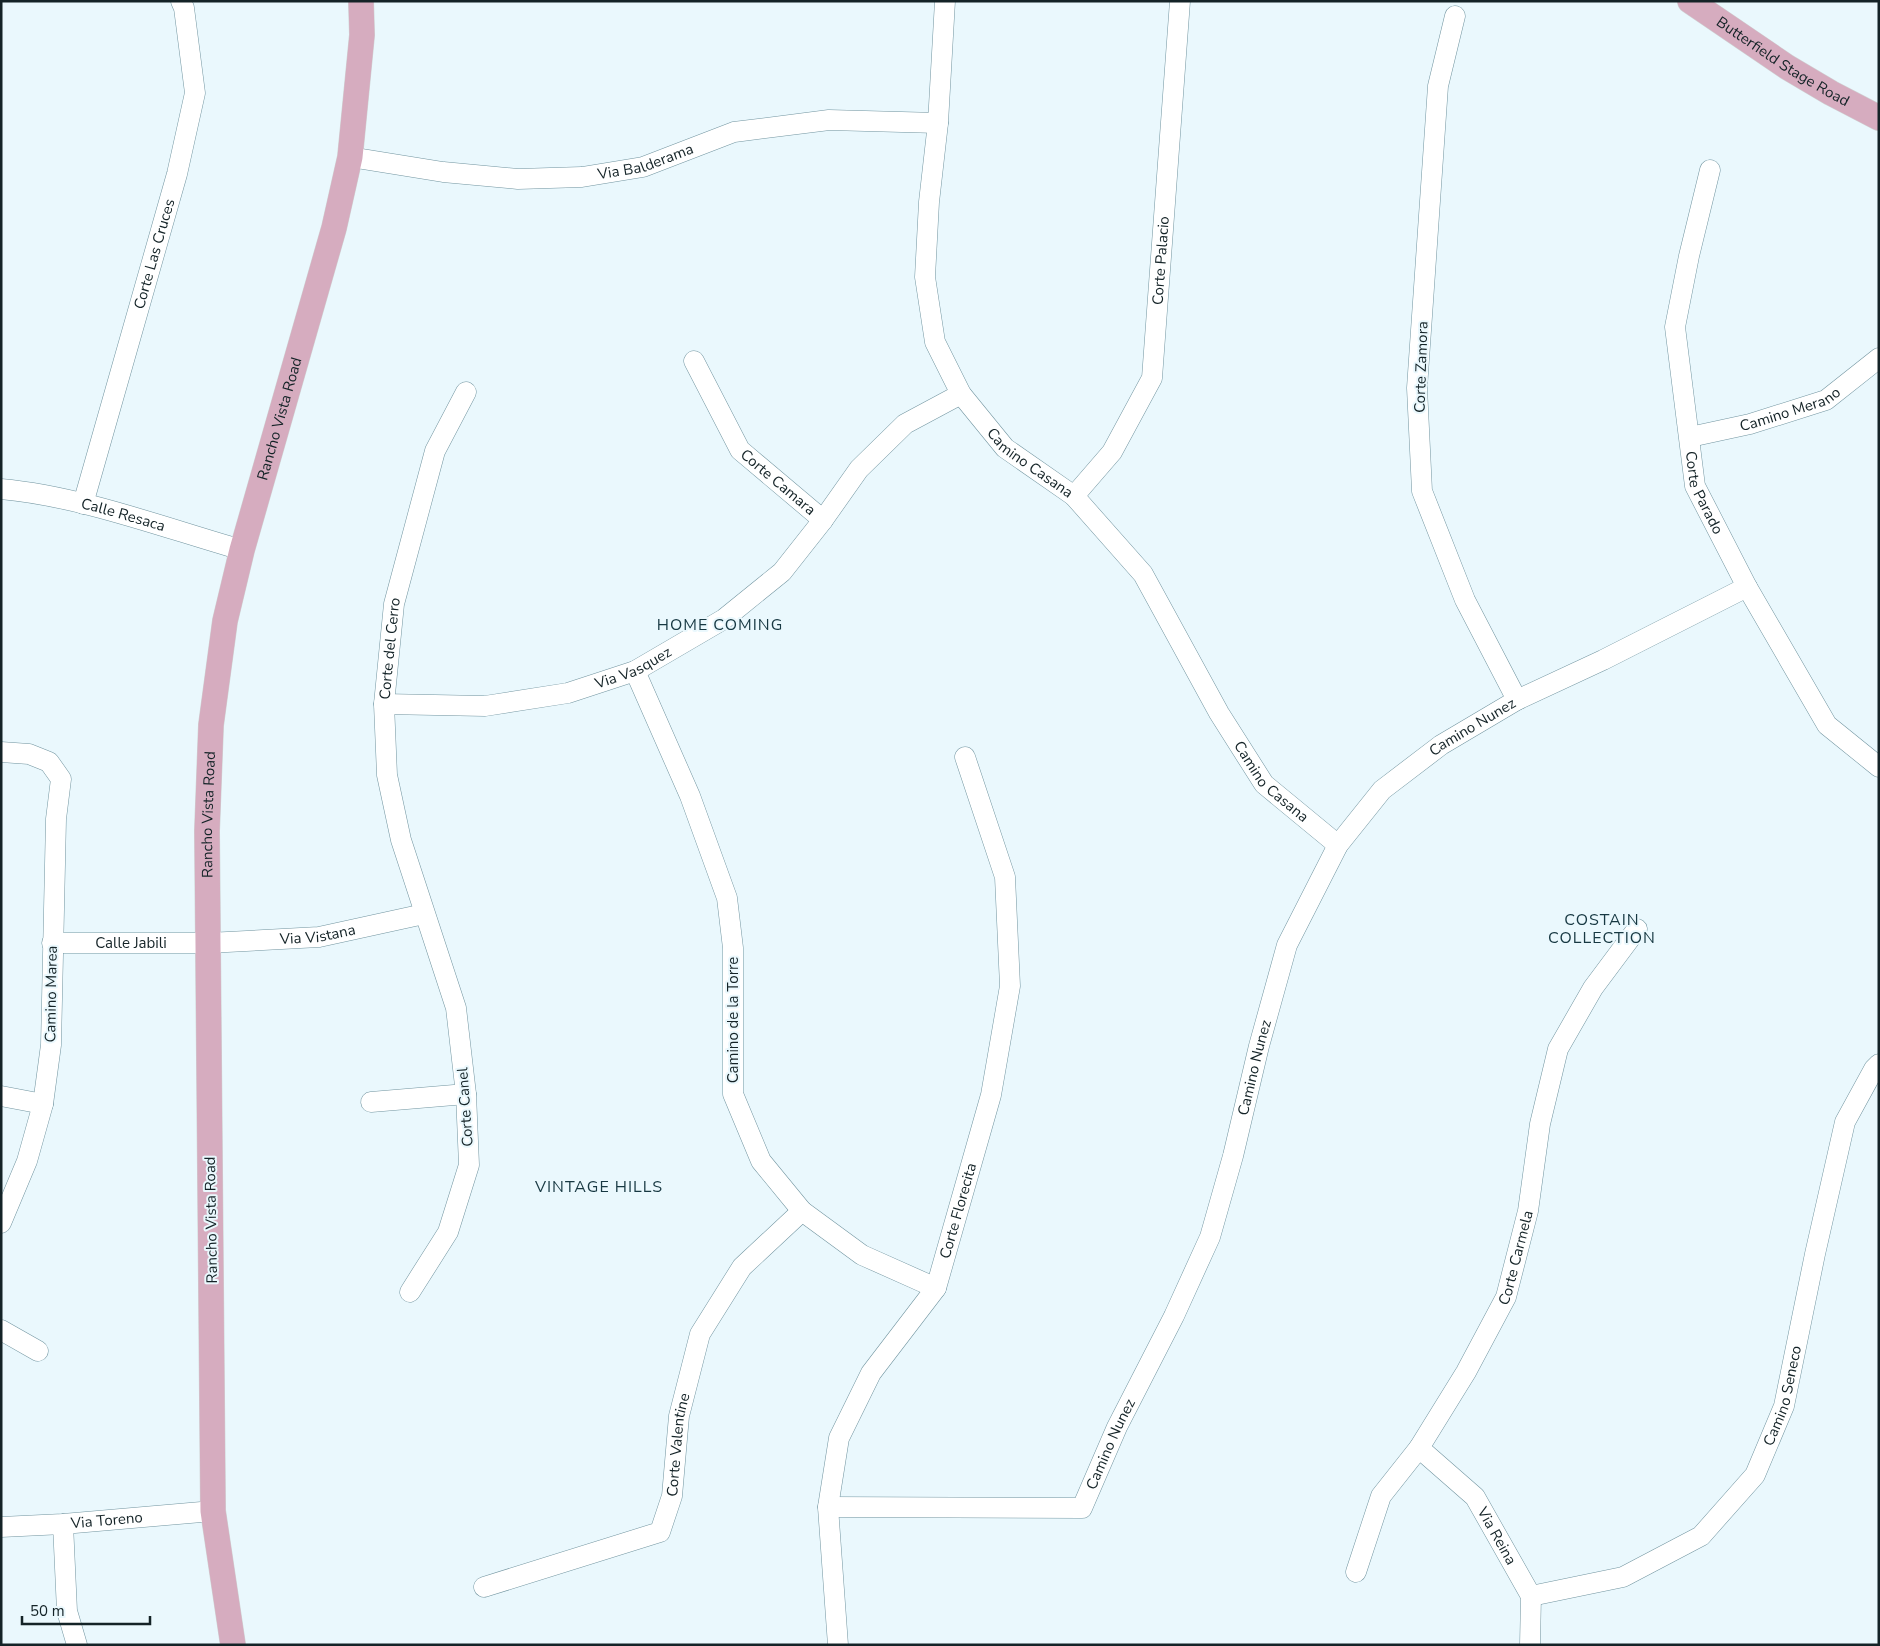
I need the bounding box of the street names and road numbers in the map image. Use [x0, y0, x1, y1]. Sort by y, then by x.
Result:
street label: Butterfield Stage Road [1713, 12, 1853, 111]
street label: Via Balderama [595, 139, 696, 184]
street label: Corte Las Cruces [129, 196, 179, 311]
street label: Corte Palacio [1147, 215, 1174, 306]
street label: Corte Zamora [1409, 321, 1433, 413]
street label: Rancho Vista Road [252, 355, 307, 483]
street label: Camino Merano [1738, 382, 1845, 436]
street label: Camino Casana [982, 423, 1077, 502]
street label: Corte Camara [736, 445, 820, 520]
street label: Corte Parado [1681, 450, 1728, 538]
street label: Calle Resaca [79, 493, 168, 536]
street label: Corte del Cerro [375, 595, 405, 700]
street label: Via Vasquez [591, 642, 675, 694]
street label: Camino Nunez [1425, 693, 1519, 761]
street label: Camino Casana [1229, 737, 1313, 827]
street label: Rancho Vista Road [197, 751, 220, 878]
street label: Via Vistana [278, 919, 357, 949]
street label: Calle Jabili [95, 933, 167, 953]
street label: Camino Marea [40, 945, 62, 1043]
street label: Camino de la Torre [723, 957, 743, 1083]
street label: Camino Nunez [1233, 1017, 1276, 1117]
street label: Corte Canel [452, 1066, 478, 1147]
street label: Rancho Vista Road [200, 1156, 222, 1284]
street label: Corte Florecita [935, 1161, 981, 1261]
street label: Corte Carmela [1493, 1208, 1538, 1309]
street label: Camino Seneco [1758, 1344, 1806, 1449]
street label: Corte Valentine [662, 1391, 695, 1497]
street label: Camino Nunez [1081, 1395, 1140, 1493]
street label: Via Reina [1472, 1502, 1521, 1568]
street label: Via Toreno [69, 1507, 144, 1533]

